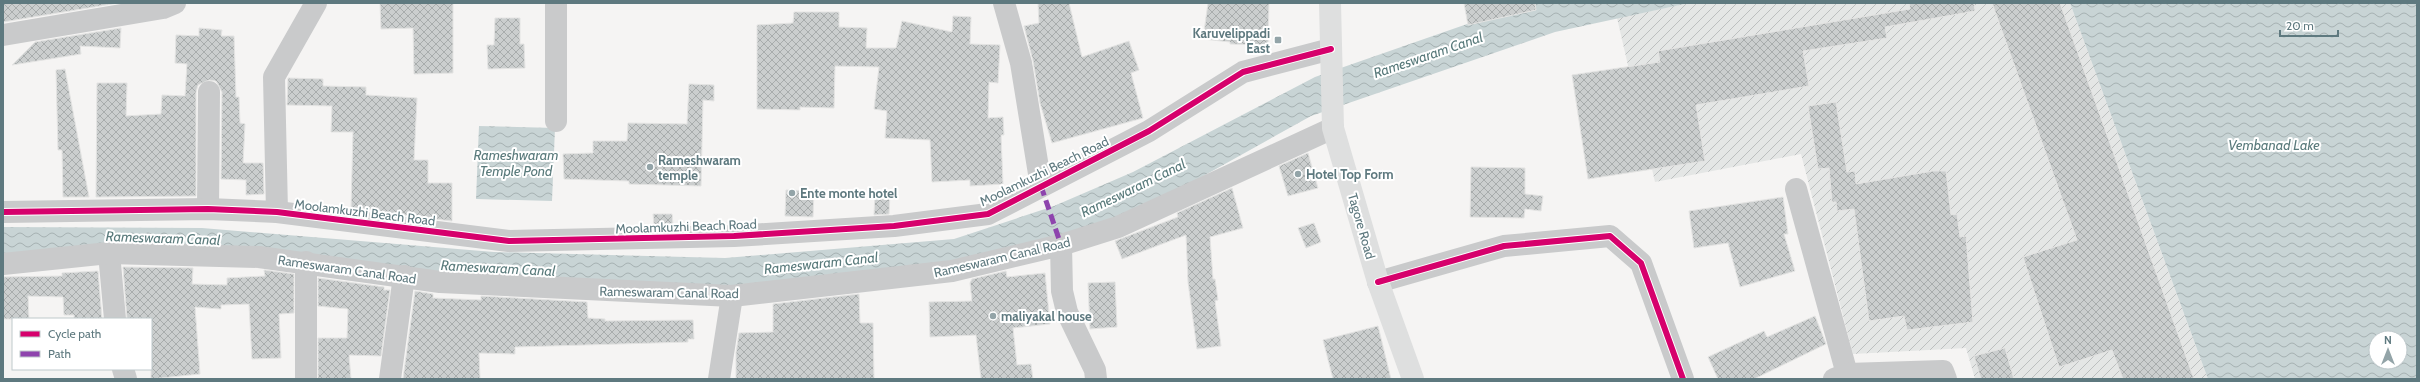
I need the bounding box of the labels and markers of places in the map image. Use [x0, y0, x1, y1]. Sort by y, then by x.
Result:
place label: Karuvelippadi East [1193, 25, 1271, 56]
marker: Karuvelippadi East [1273, 35, 1283, 45]
place label: Rameshwaram temple [658, 152, 741, 183]
marker: Rameshwaram temple [645, 162, 655, 172]
place label: Hotel Top Form [1306, 166, 1394, 182]
marker: Hotel Top Form [1293, 169, 1303, 179]
place label: Ente monte hotel [800, 185, 898, 201]
marker: Ente monte hotel [787, 188, 797, 198]
place label: maliyakal house [1001, 308, 1092, 324]
marker: maliyakal house [988, 311, 998, 321]

